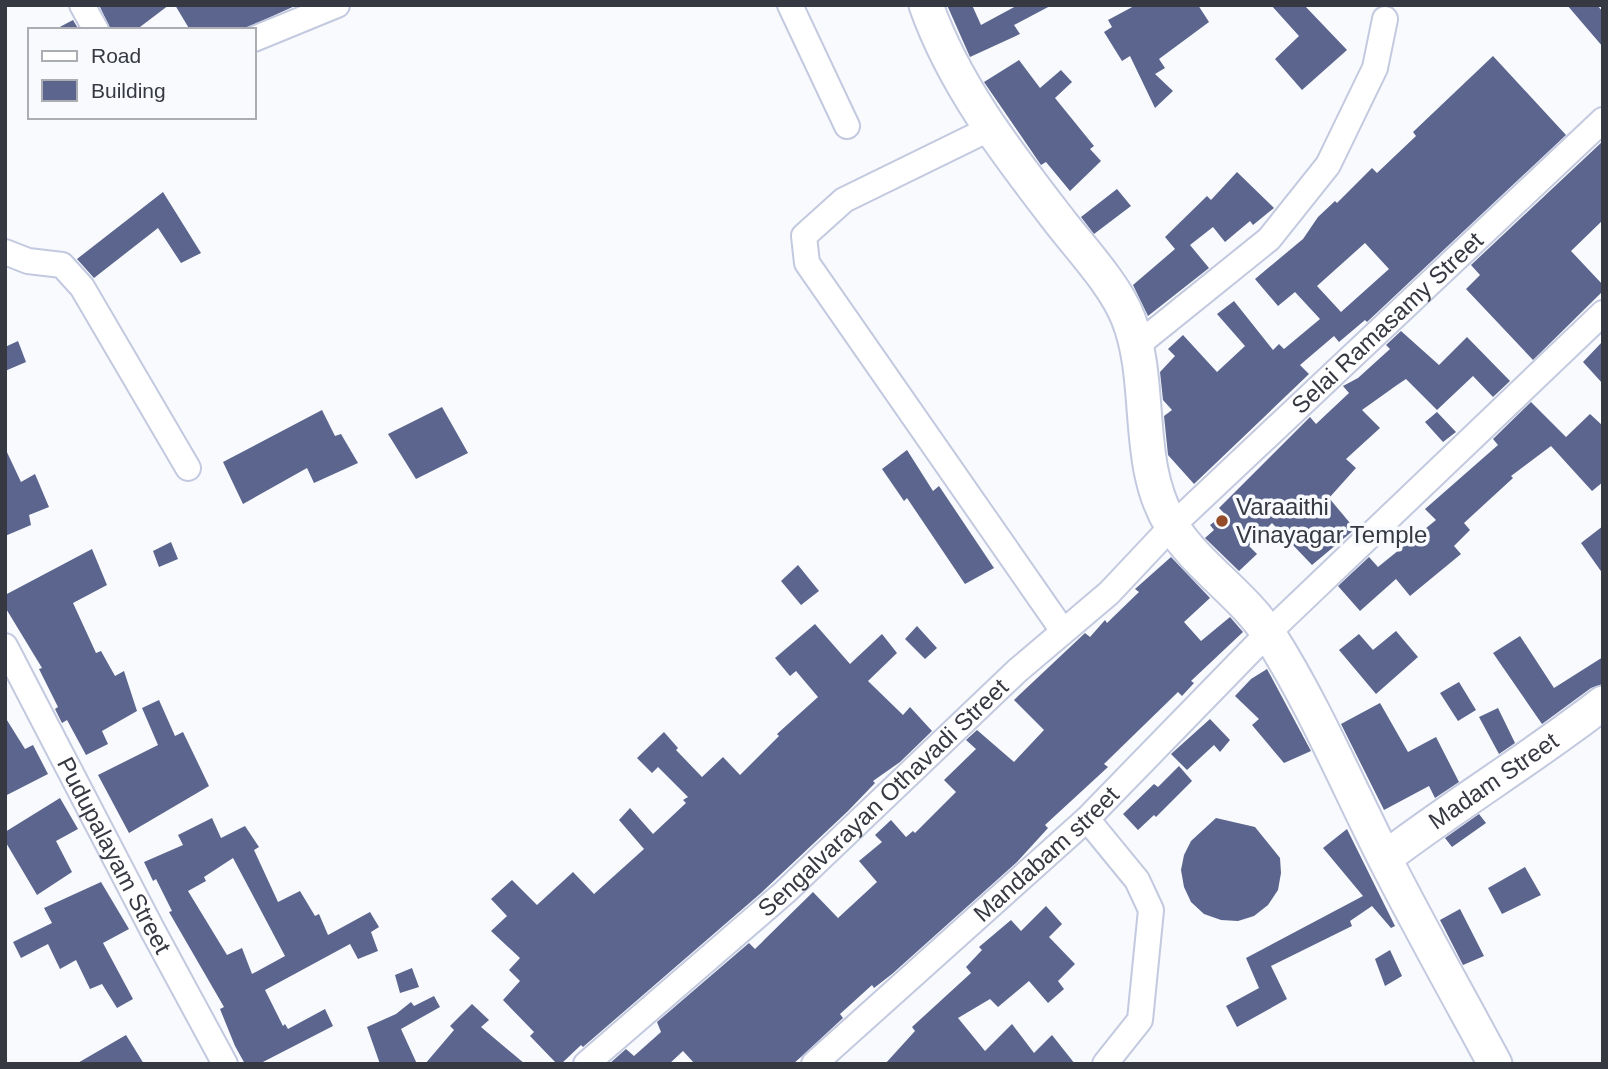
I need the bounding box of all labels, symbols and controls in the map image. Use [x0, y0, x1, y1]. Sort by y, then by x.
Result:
legend [28, 28, 256, 119]
text: Road [91, 44, 141, 67]
text: Building [91, 79, 166, 102]
street label: Selai Ramasamy Street [1286, 226, 1488, 419]
place label: Varaaithi Vinayagar Temple [1236, 493, 1427, 548]
marker: Varaaithi Vinayagar Temple [1214, 513, 1230, 529]
street label: Sengalvarayan Othavadi Street [752, 673, 1013, 922]
street label: Madam Street [1423, 727, 1563, 835]
street label: Pudupalayam Street [52, 752, 177, 958]
street label: Mandabam street [968, 781, 1124, 927]

